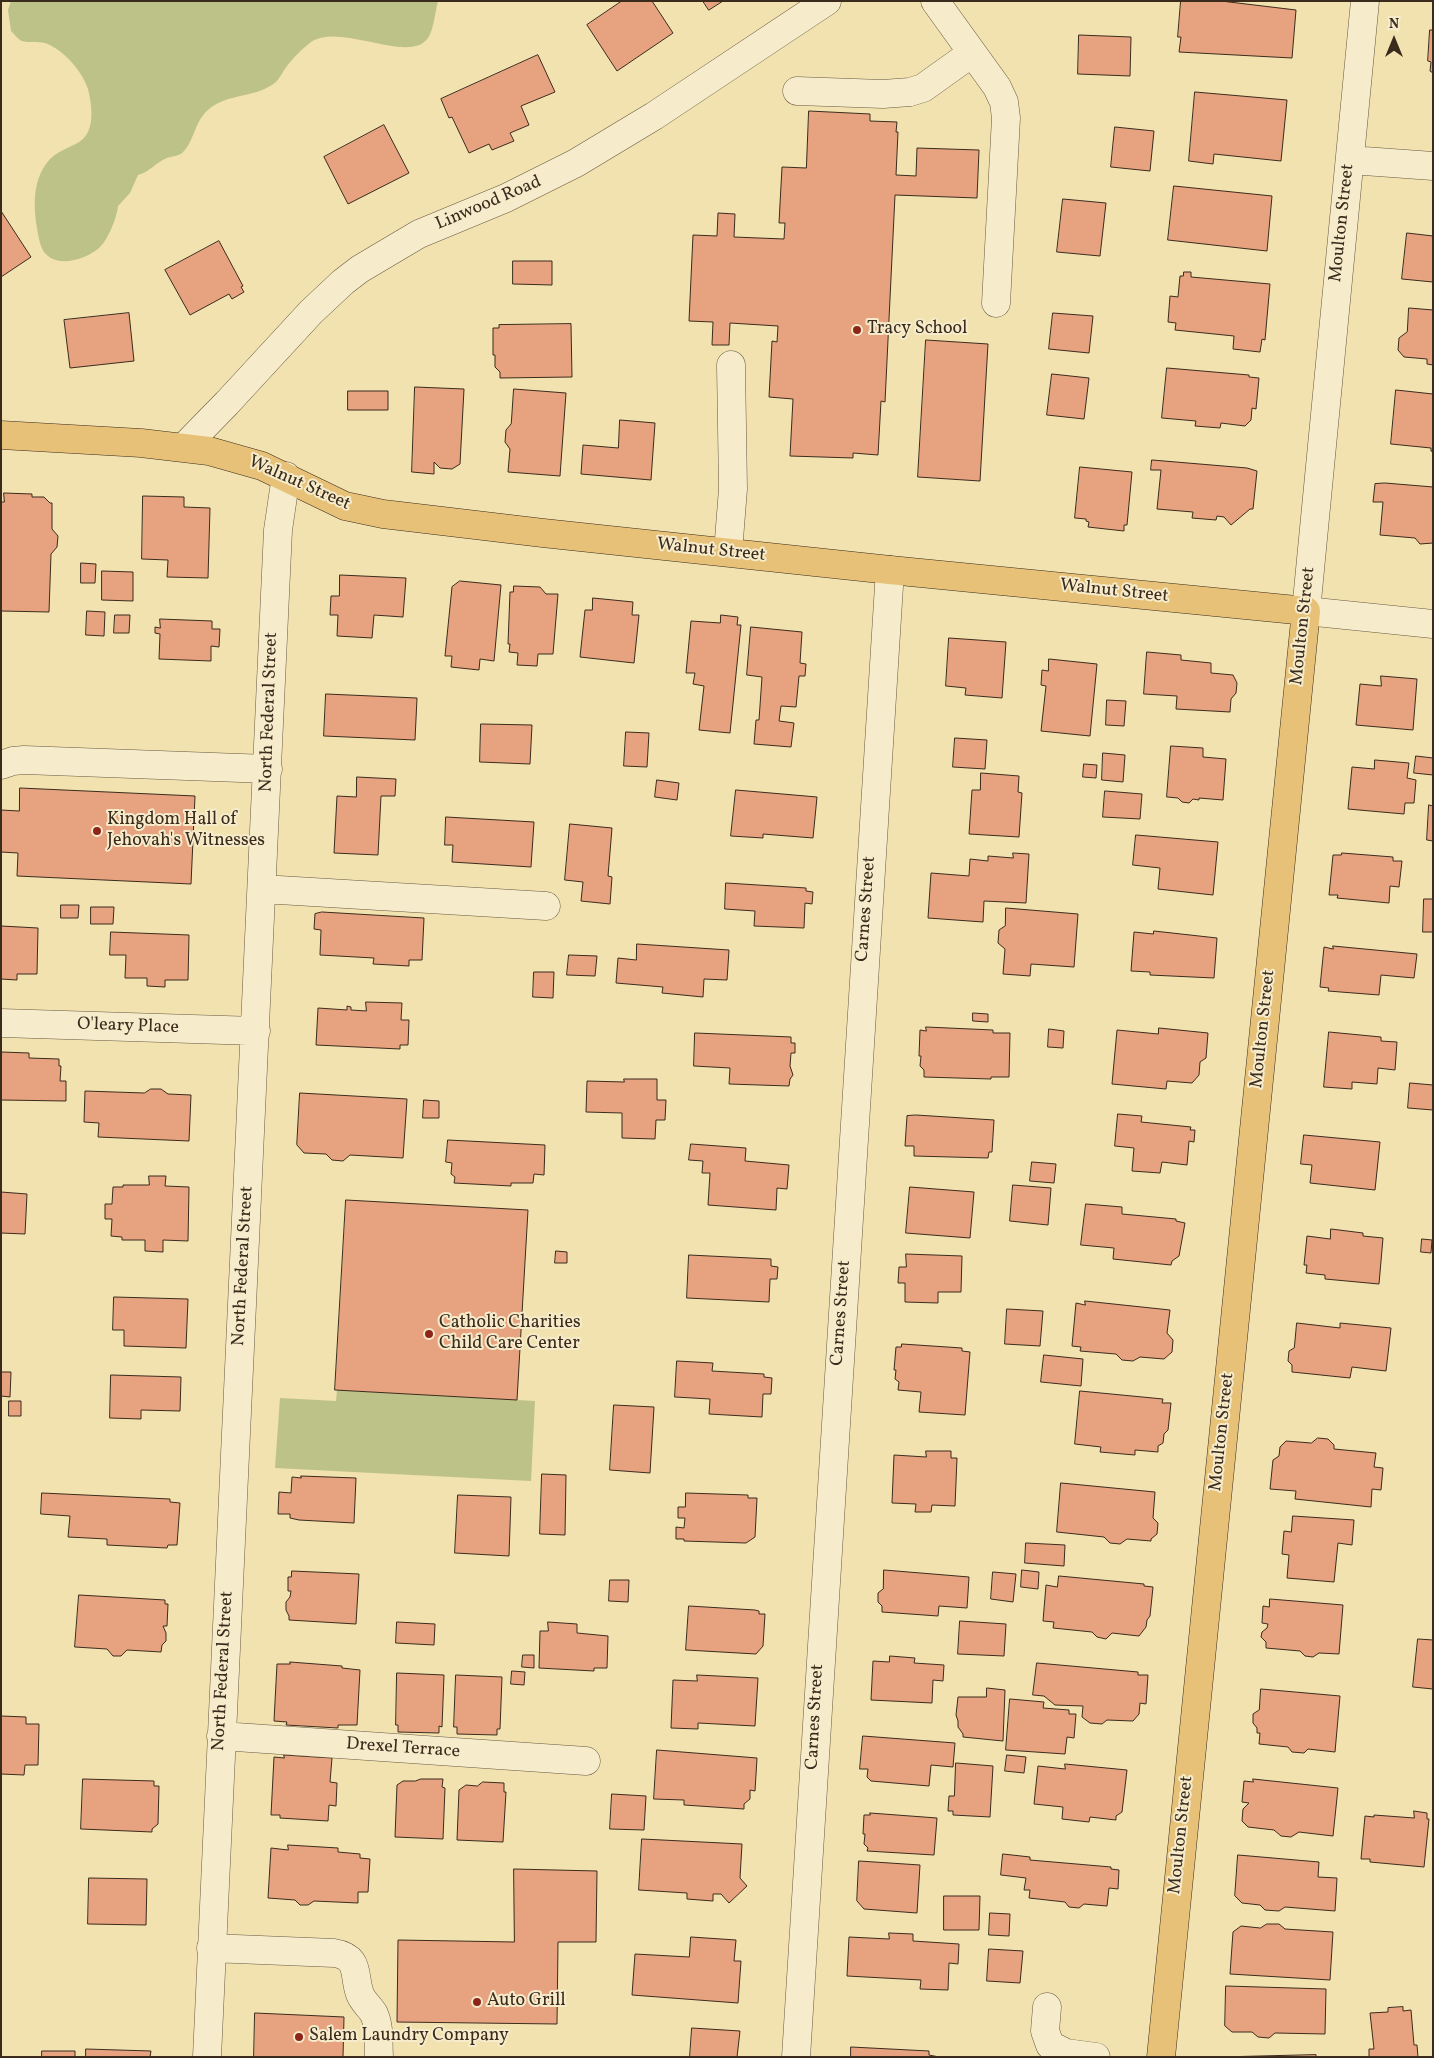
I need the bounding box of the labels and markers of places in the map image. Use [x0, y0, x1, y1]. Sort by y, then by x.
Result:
place label: Tracy School [867, 319, 967, 341]
marker: Tracy School [851, 324, 863, 336]
place label: Kingdom Hall of Jehovah's Witnesses [107, 810, 265, 852]
marker: Kingdom Hall of Jehovah's Witnesses [91, 825, 103, 837]
place label: Catholic Charities Child Care Center [439, 1313, 581, 1356]
marker: Catholic Charities Child Care Center [423, 1328, 435, 1340]
place label: Auto Grill [487, 1991, 566, 2013]
marker: Auto Grill [471, 1996, 483, 2008]
place label: Salem Laundry Company [309, 2026, 509, 2048]
marker: Salem Laundry Company [293, 2031, 305, 2043]

